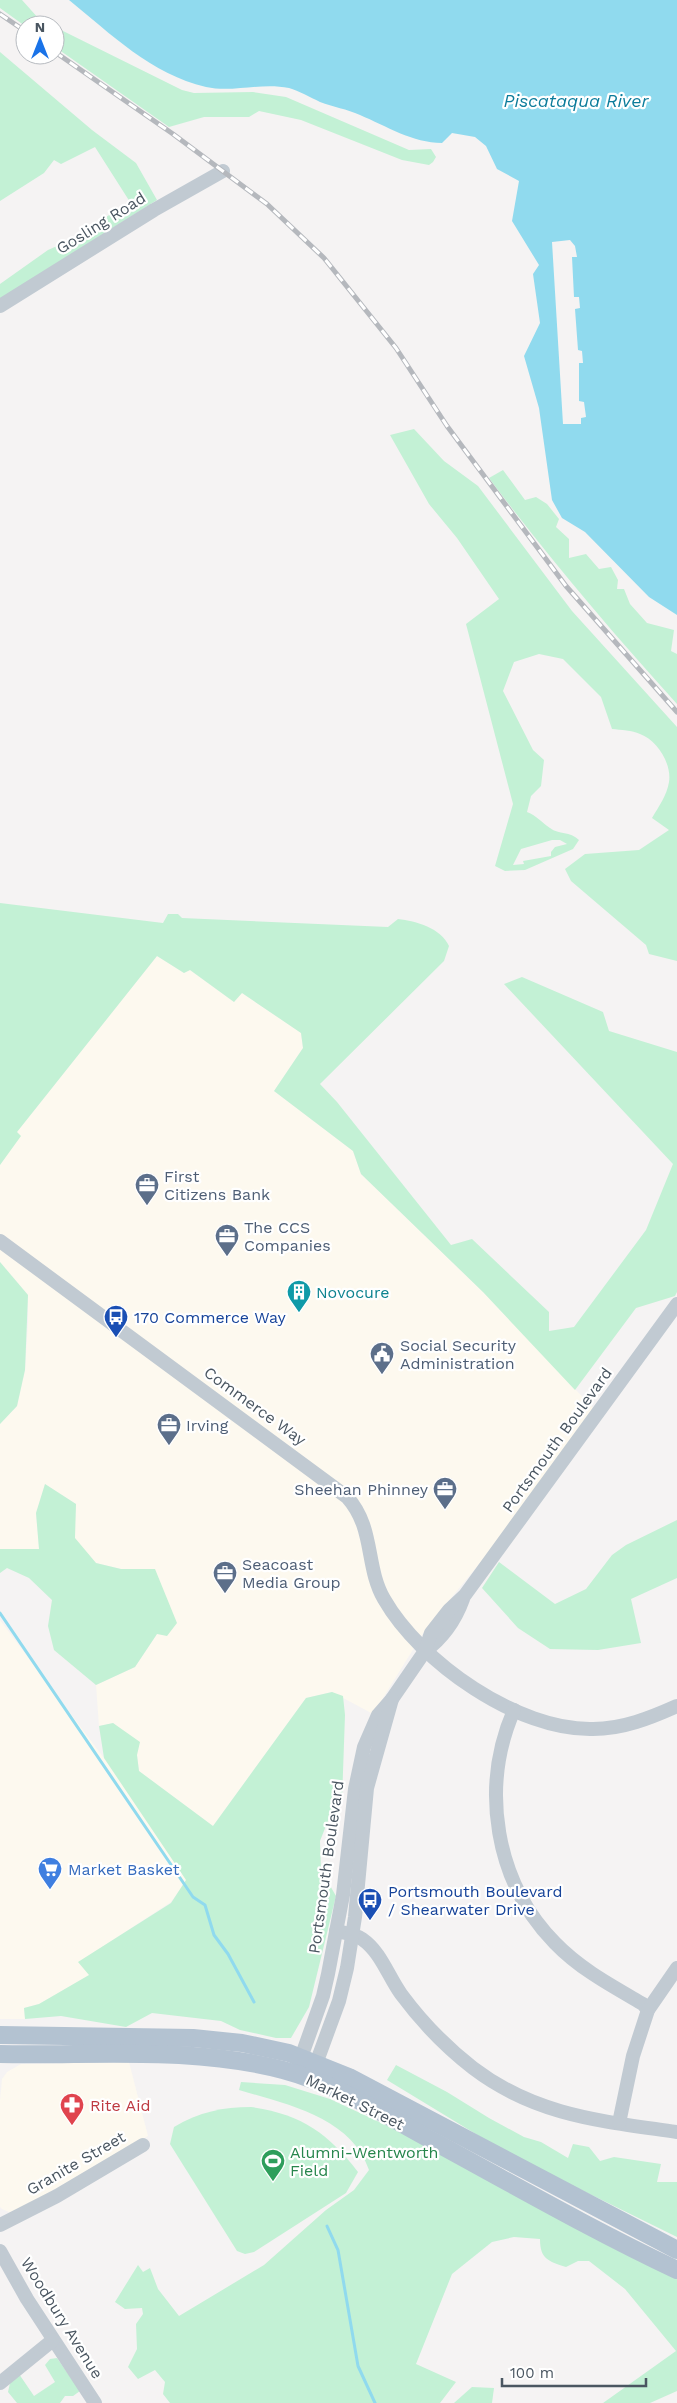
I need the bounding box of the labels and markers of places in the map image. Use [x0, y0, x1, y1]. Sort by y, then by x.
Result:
place label: First Citizens Bank [164, 1167, 270, 1204]
office icon: First Citizens Bank [134, 1172, 160, 1206]
place label: The CCS Companies [244, 1218, 331, 1255]
office icon: The CCS Companies [214, 1223, 240, 1257]
building icon: Novocure [286, 1279, 312, 1313]
place label: Novocure [316, 1283, 389, 1302]
bus stop icon: 170 Commerce Way [103, 1304, 129, 1338]
place label: 170 Commerce Way [134, 1308, 286, 1327]
place label: Social Security Administration [400, 1336, 517, 1373]
public building icon: Social Security Administration [369, 1341, 395, 1375]
office icon: Irving [156, 1412, 182, 1446]
place label: Irving [186, 1416, 229, 1435]
office icon: Sheehan Phinney [432, 1476, 458, 1510]
place label: Sheehan Phinney [294, 1480, 429, 1499]
place label: Seacoast Media Group [242, 1555, 341, 1592]
office icon: Seacoast Media Group [212, 1560, 238, 1594]
supermarket icon: Market Basket [37, 1856, 63, 1890]
place label: Market Basket [68, 1860, 180, 1879]
place label: Portsmouth Boulevard / Shearwater Drive [388, 1882, 562, 1919]
bus stop icon: Portsmouth Boulevard / Shearwater Drive [357, 1887, 383, 1921]
pharmacy icon: Rite Aid [59, 2092, 85, 2126]
place label: Rite Aid [90, 2096, 150, 2115]
place label: Alumni-Wentworth Field [290, 2143, 438, 2180]
sports icon: Alumni-Wentworth Field [260, 2148, 286, 2182]

